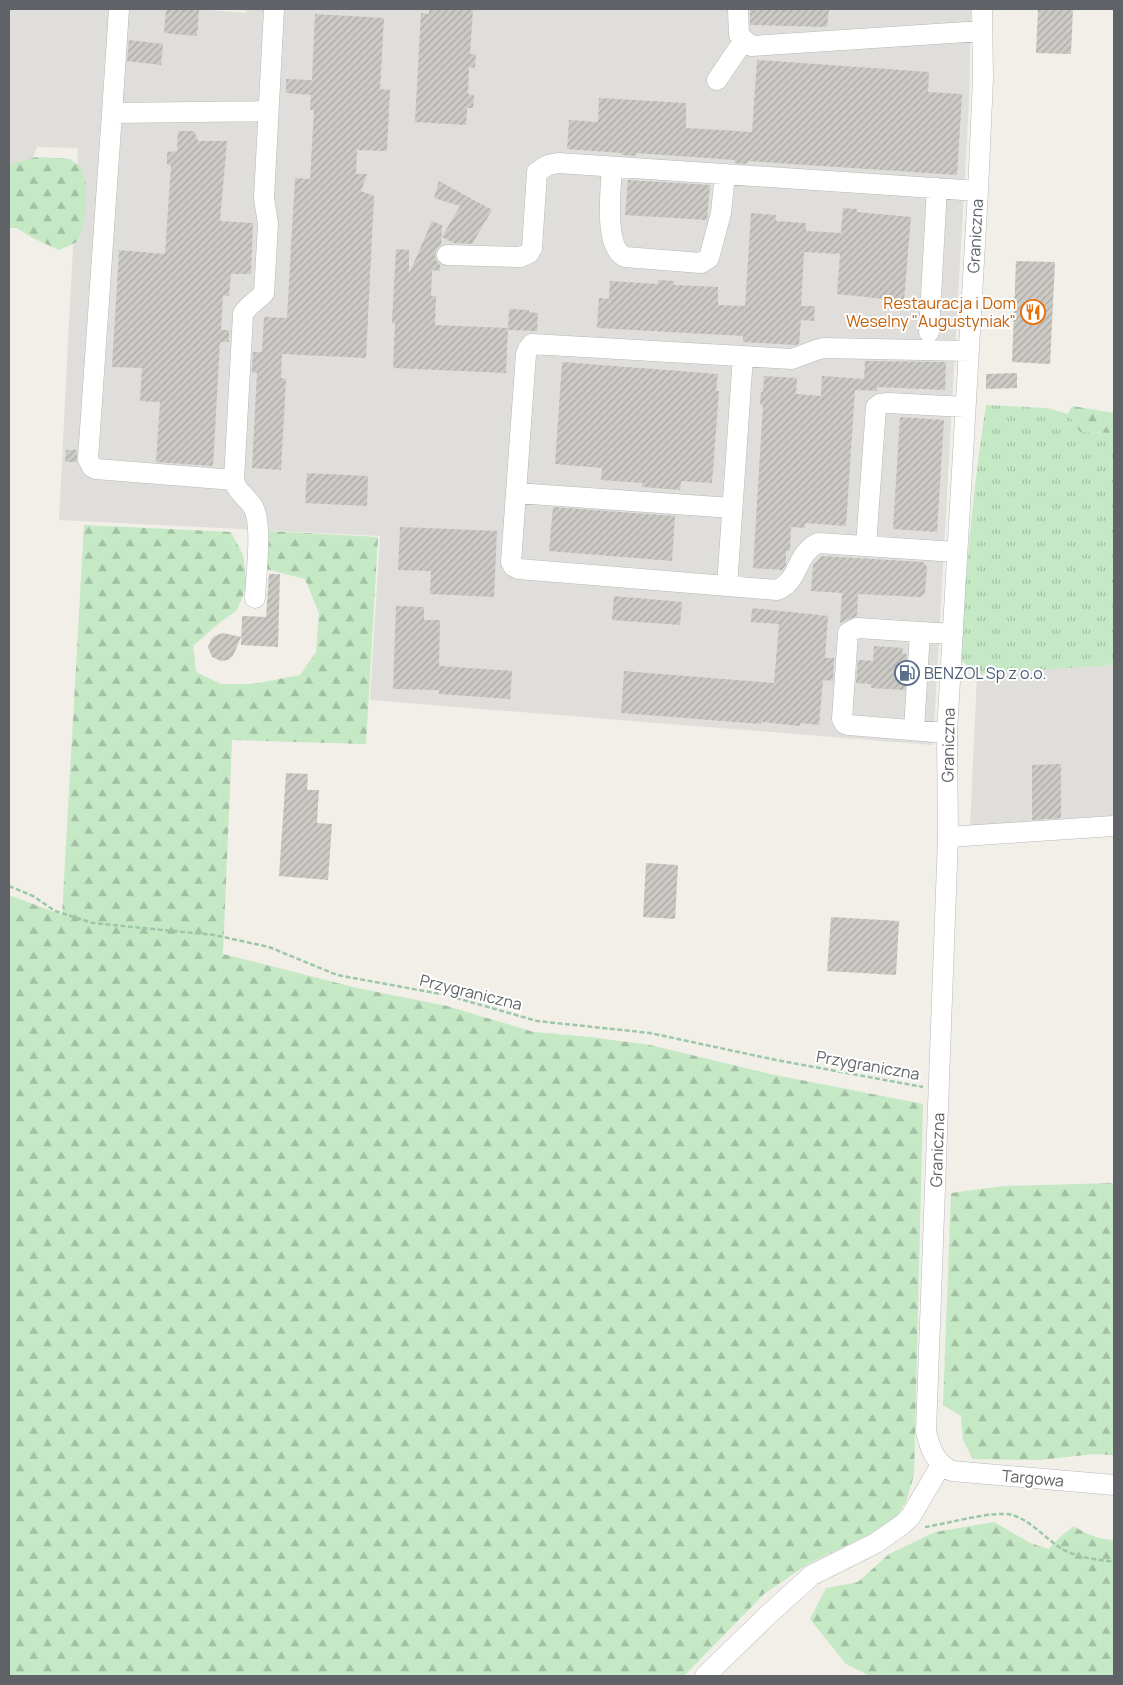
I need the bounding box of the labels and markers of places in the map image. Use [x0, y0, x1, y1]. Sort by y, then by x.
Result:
place label: Restauracja i Dom Weselny "Augustyniak" [846, 292, 1016, 332]
restaurant icon: Restauracja i Dom Weselny "Augustyniak" [1020, 299, 1046, 325]
fuel station icon: BENZOL Sp z o.o. [894, 660, 920, 686]
place label: BENZOL Sp z o.o. [924, 662, 1046, 684]

